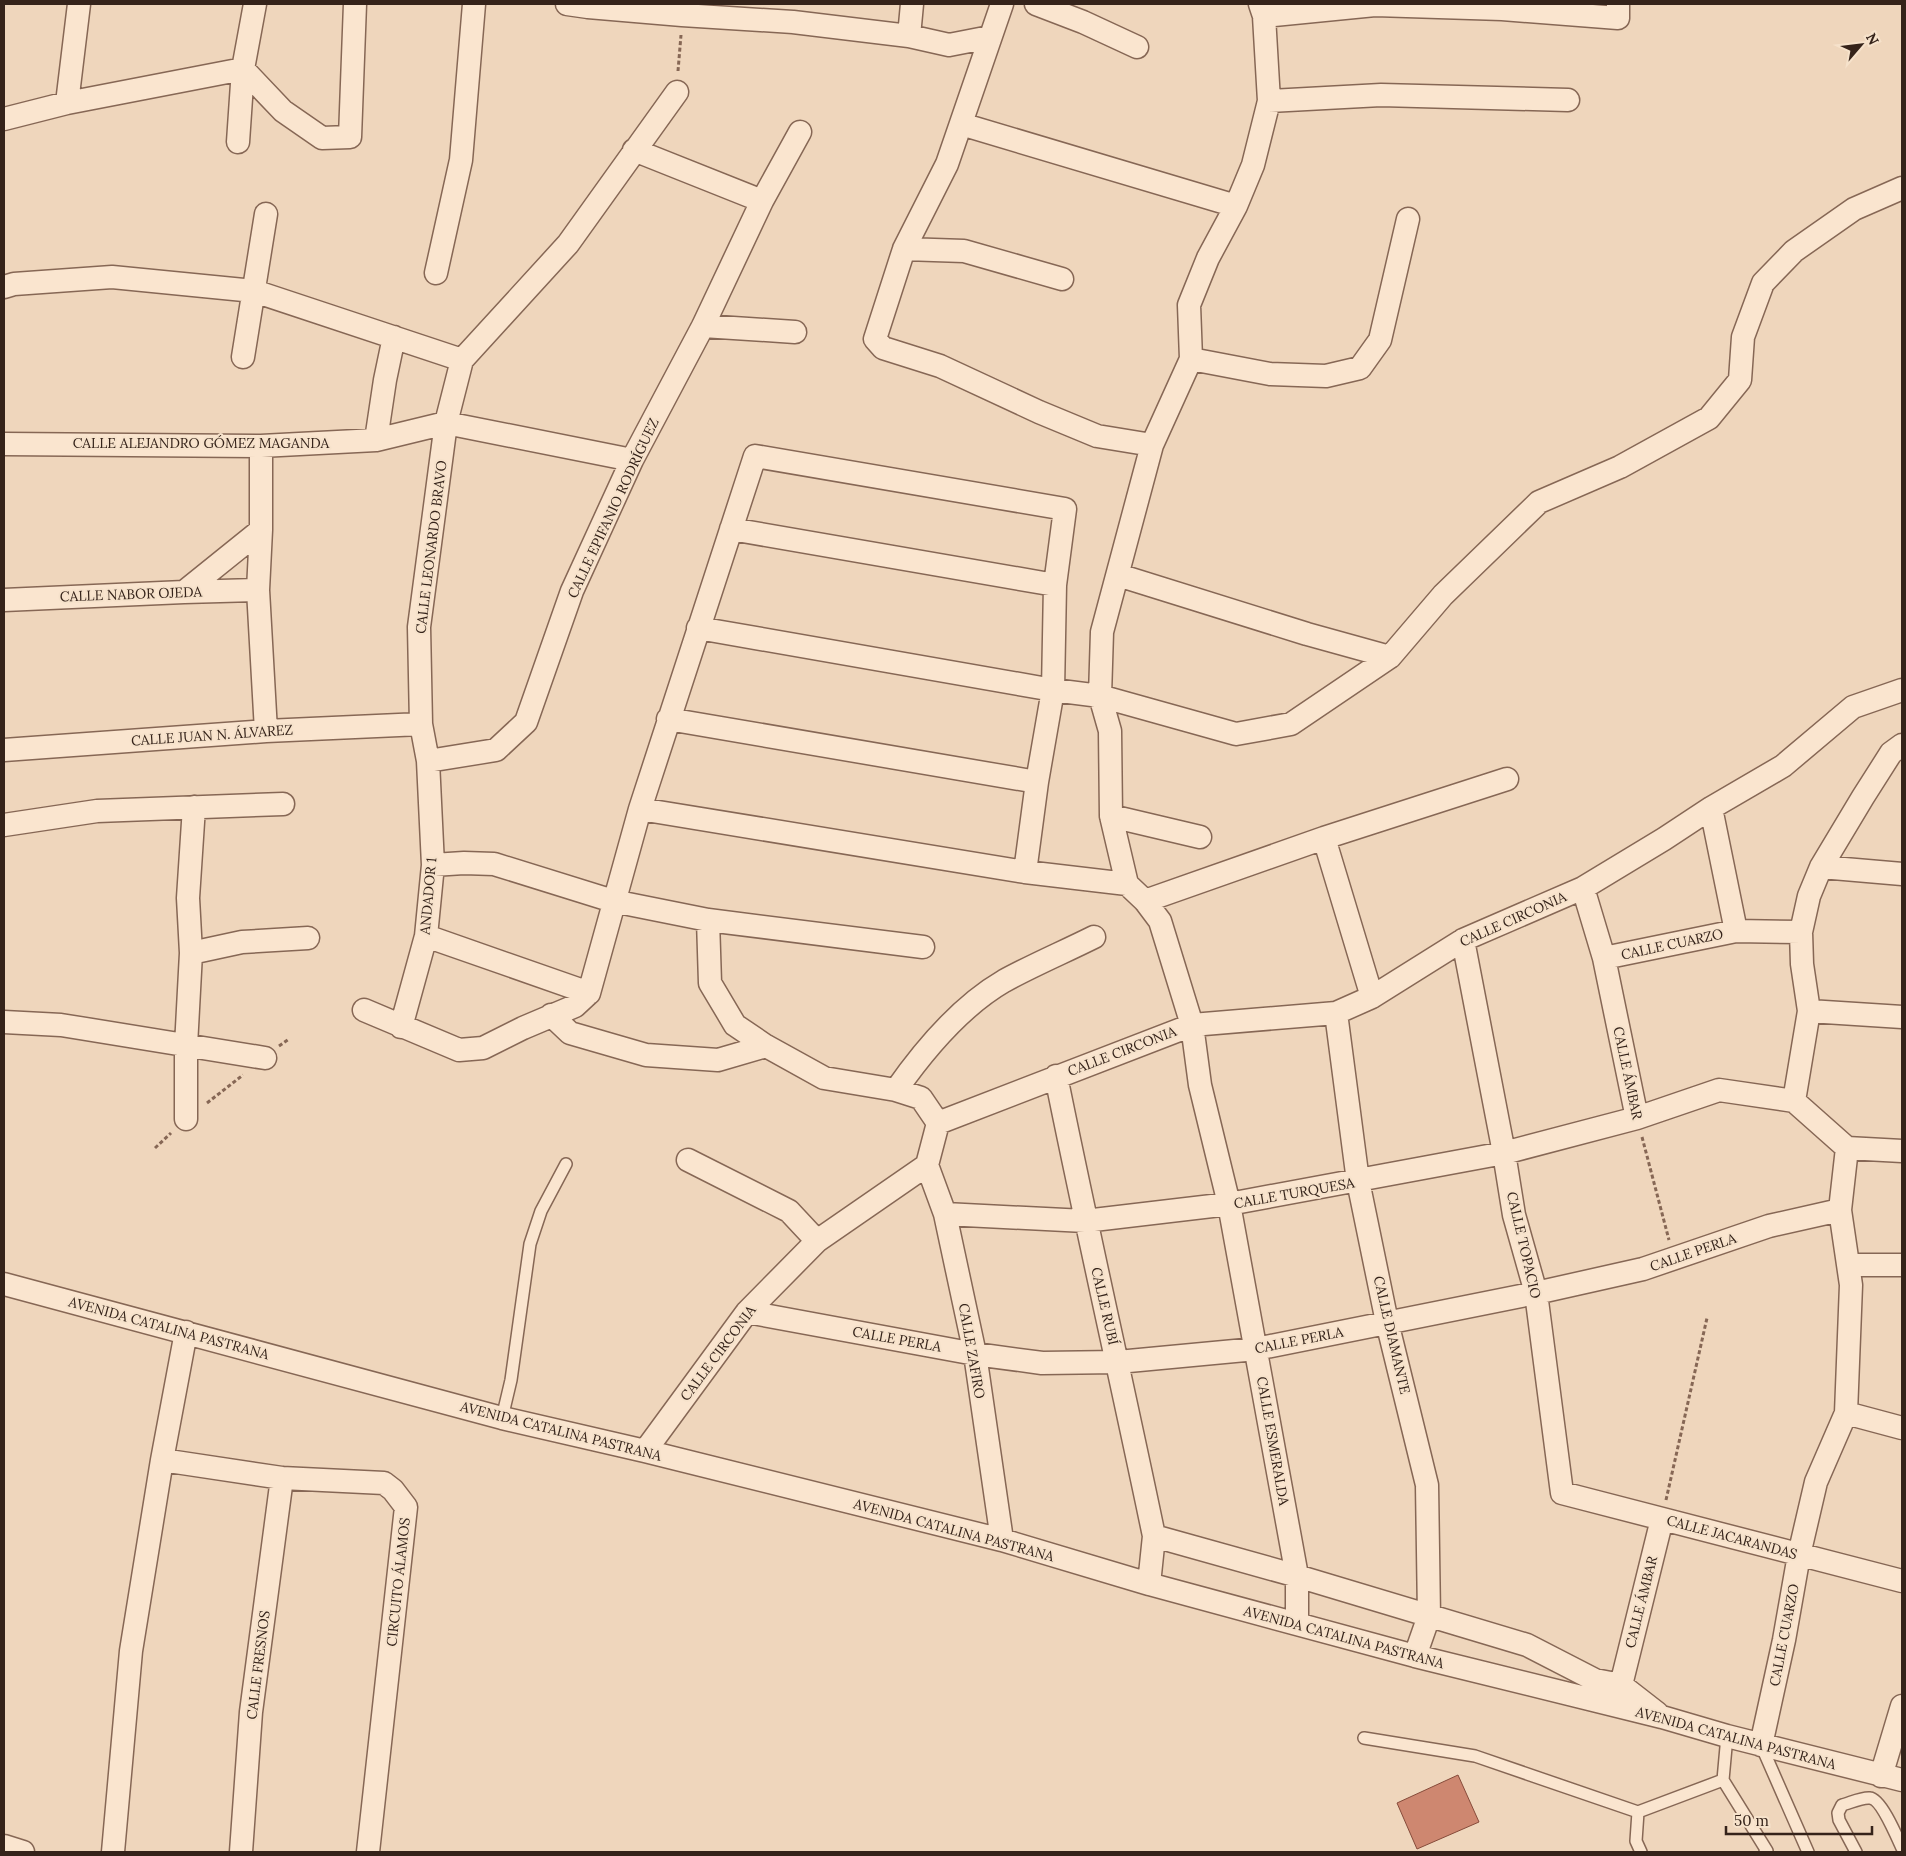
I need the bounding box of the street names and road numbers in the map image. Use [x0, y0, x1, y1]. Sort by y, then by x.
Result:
street label: CALLE EPIFANIO RODRÍGUEZ [563, 415, 663, 601]
street label: CALLE ALEJANDRO GÓMEZ MAGANDA [73, 434, 330, 452]
street label: CALLE LEONARDO BRAVO [411, 459, 451, 635]
street label: CALLE NABOR OJEDA [60, 583, 203, 605]
street label: CALLE JUAN N. ÁLVAREZ [130, 720, 294, 750]
street label: ANDADOR 1 [416, 857, 440, 936]
street label: CALLE CIRCONIA [1457, 887, 1569, 951]
street label: CALLE CUARZO [1619, 924, 1725, 964]
street label: CALLE CIRCONIA [1065, 1022, 1179, 1080]
street label: CALLE ÁMBAR [1609, 1025, 1647, 1121]
street label: CALLE TURQUESA [1232, 1173, 1356, 1212]
street label: CALLE TOPACIO [1503, 1190, 1545, 1300]
street label: CALLE PERLA [1648, 1229, 1739, 1275]
street label: CALLE RUBÍ [1087, 1265, 1123, 1347]
street label: CALLE DIAMANTE [1370, 1274, 1414, 1396]
street label: AVENIDA CATALINA PASTRANA [66, 1292, 271, 1364]
street label: CALLE CIRCONIA [676, 1301, 760, 1404]
street label: CALLE ZAFIRO [955, 1302, 989, 1400]
street label: CALLE PERLA [851, 1322, 943, 1356]
street label: CALLE PERLA [1253, 1323, 1345, 1357]
street label: CALLE ESMERALDA [1253, 1375, 1293, 1507]
street label: AVENIDA CATALINA PASTRANA [458, 1397, 664, 1465]
street label: AVENIDA CATALINA PASTRANA [851, 1494, 1056, 1566]
street label: CALLE JACARANDAS [1665, 1511, 1799, 1563]
street label: CIRCUITO ÁLAMOS [382, 1516, 414, 1647]
street label: CALLE ÁMBAR [1621, 1554, 1661, 1650]
street label: CALLE CUARZO [1765, 1582, 1803, 1688]
street label: AVENIDA CATALINA PASTRANA [1241, 1601, 1446, 1673]
street label: CALLE FRESNOS [242, 1609, 274, 1721]
street label: AVENIDA CATALINA PASTRANA [1633, 1702, 1838, 1774]

